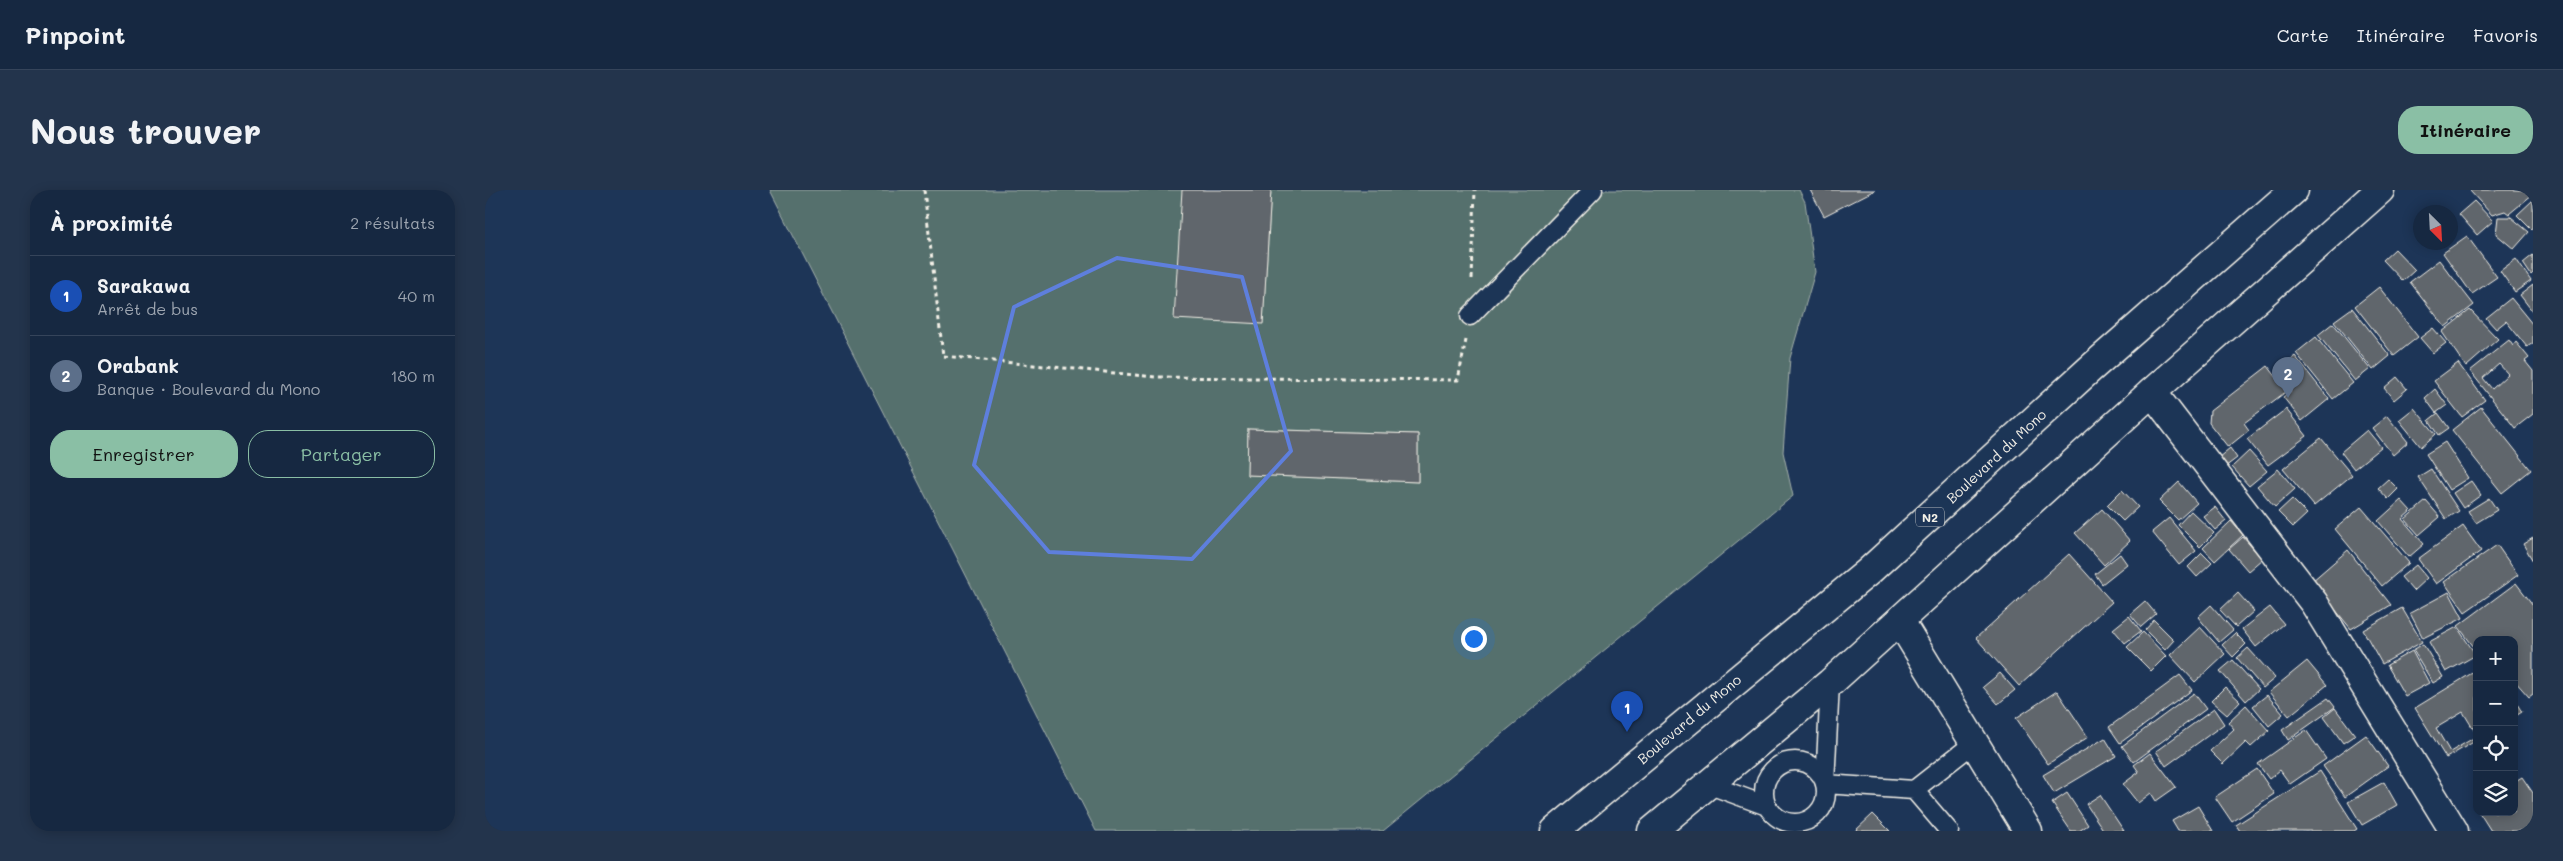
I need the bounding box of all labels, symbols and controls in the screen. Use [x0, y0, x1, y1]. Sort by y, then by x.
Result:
text: Pinpoint [25, 19, 126, 50]
text: Carte [2277, 23, 2329, 47]
text: Itinéraire [2357, 23, 2445, 47]
text: Favoris [2473, 23, 2538, 47]
button: Itinéraire [2398, 106, 2533, 154]
text: Nous trouver [30, 107, 261, 153]
north arrow [2413, 205, 2458, 250]
text: À proximité [50, 209, 173, 236]
text: 2 résultats [350, 212, 435, 233]
text: Sarakawa [97, 273, 190, 298]
text: 1 [62, 285, 70, 306]
text: 40 m [398, 285, 435, 306]
text: Arrêt de bus [97, 298, 198, 319]
text: Orabank [97, 353, 179, 378]
pin: 2 [2272, 357, 2304, 398]
text: 2 [62, 365, 70, 386]
text: 180 m [390, 365, 435, 386]
text: Banque · Boulevard du Mono [97, 378, 320, 399]
street label: Boulevard du Mono [1942, 405, 2050, 507]
button: Enregistrer [50, 430, 238, 478]
button: Partager [248, 430, 435, 478]
road number: N2 [1916, 508, 1944, 527]
your location [1461, 626, 1487, 652]
map controls [2473, 636, 2518, 816]
button: + [2473, 636, 2518, 681]
street label: Boulevard du Mono [1633, 670, 1745, 768]
button: − [2473, 681, 2518, 726]
pin: 1 [1611, 691, 1643, 732]
button: locate [2473, 726, 2518, 771]
button: layers [2473, 771, 2518, 816]

